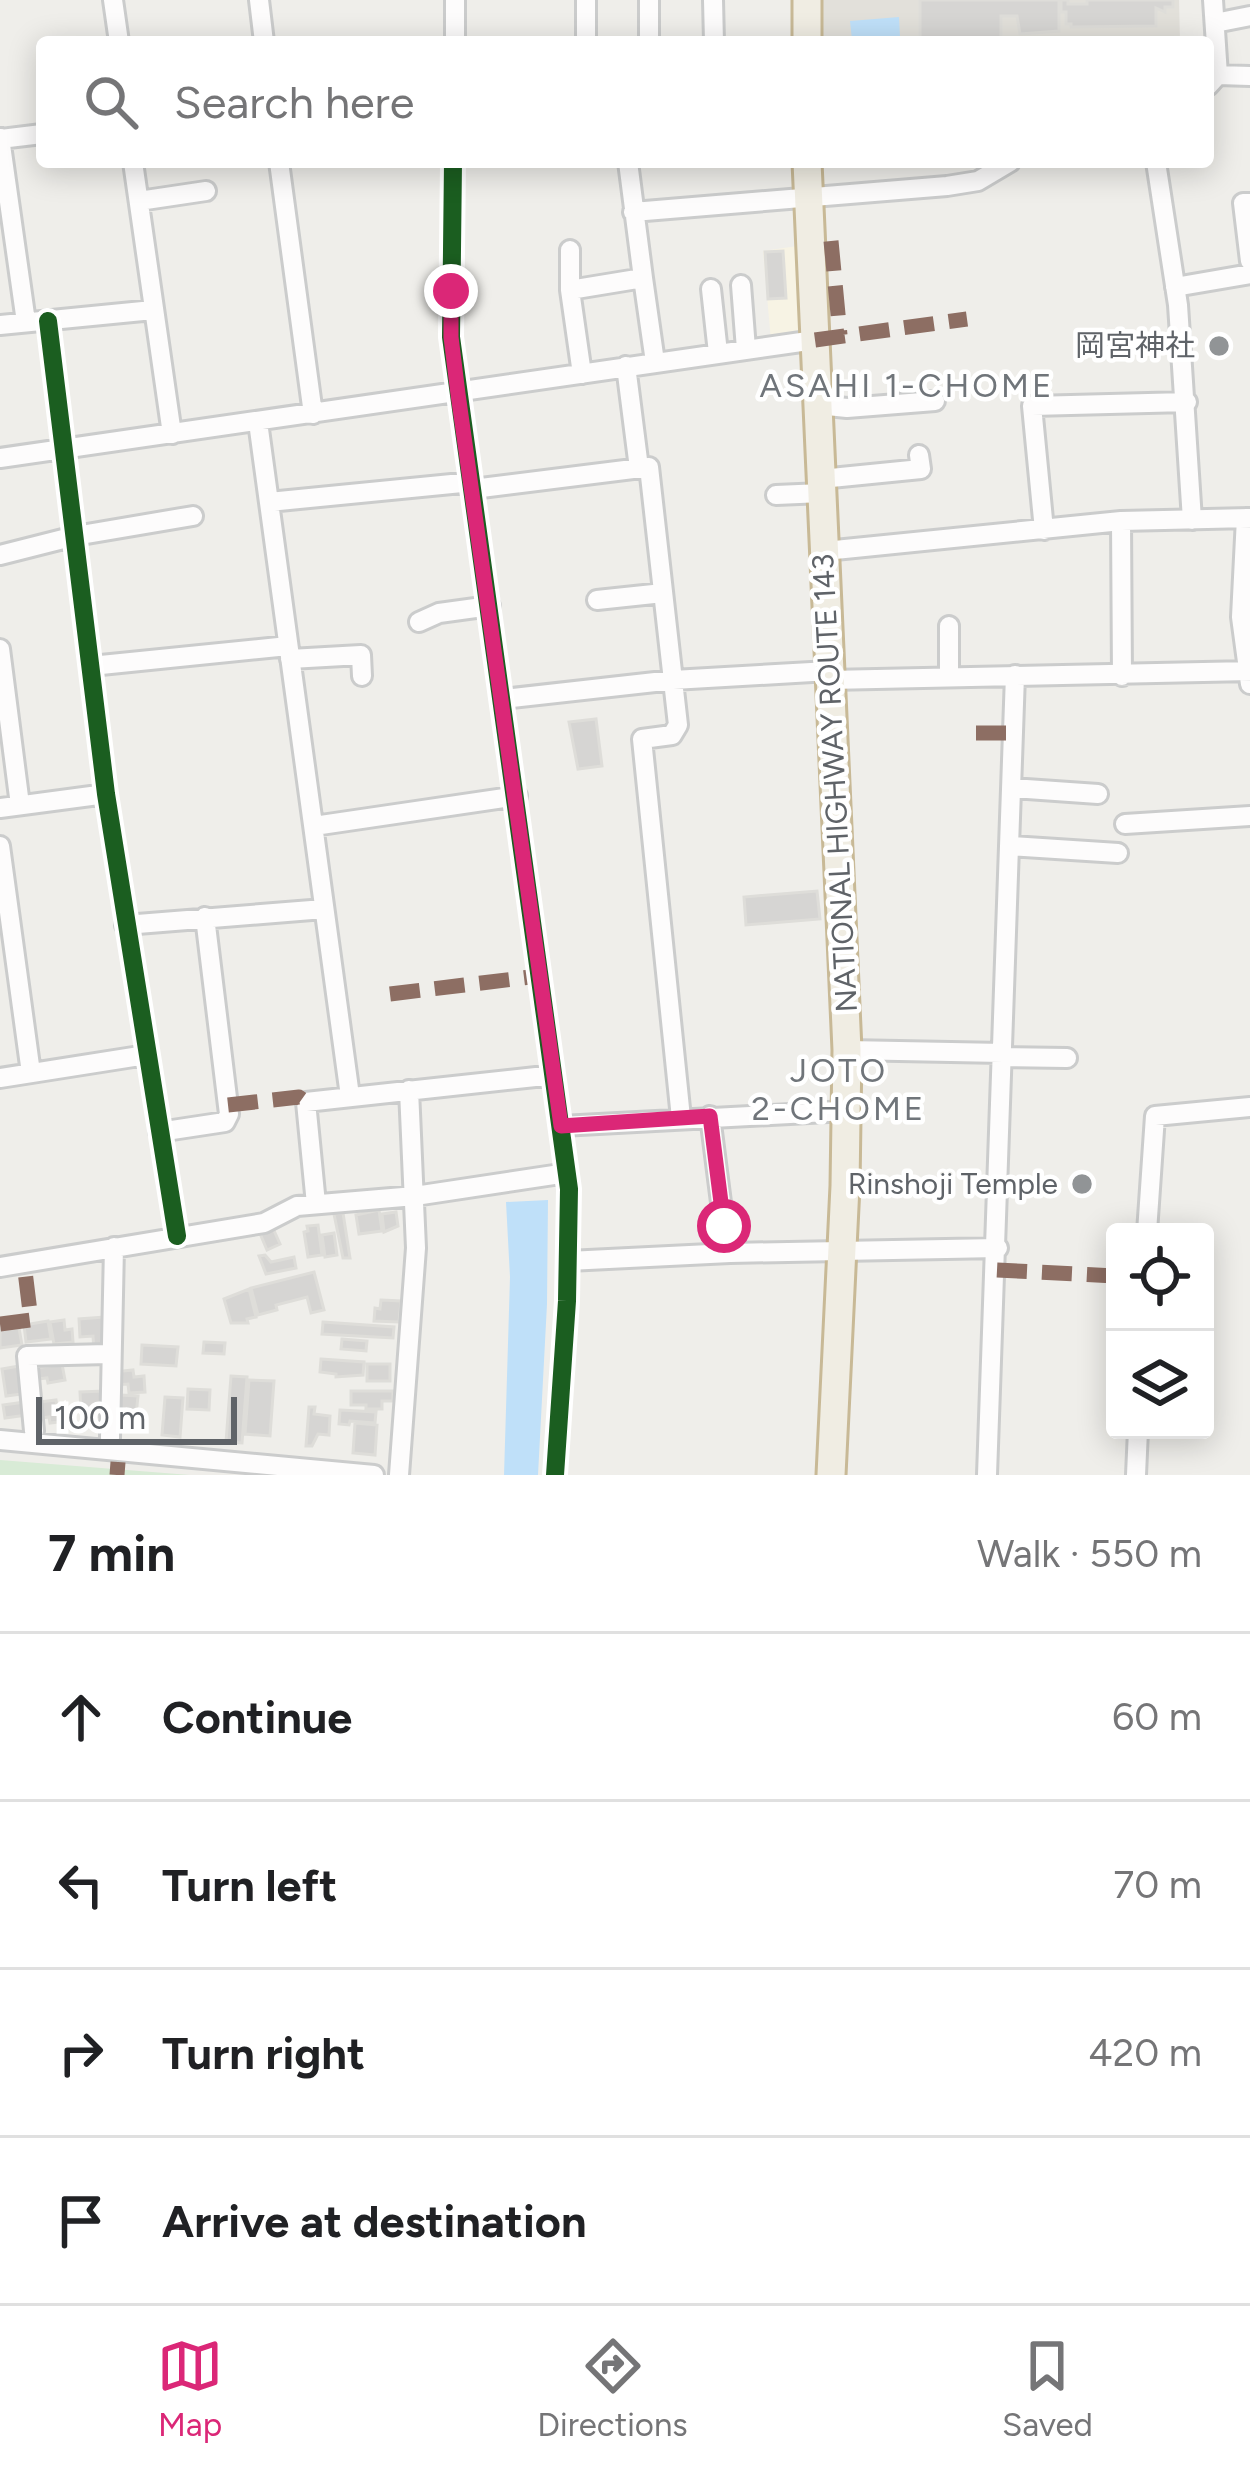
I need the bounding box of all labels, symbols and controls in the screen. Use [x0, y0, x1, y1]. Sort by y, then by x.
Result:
search box [36, 36, 1214, 168]
icon: search [78, 69, 144, 135]
text: Search here [174, 75, 414, 129]
route end [424, 264, 478, 318]
place label: 岡宮神社 [1075, 327, 1195, 364]
marker: 岡宮神社 [1206, 333, 1232, 359]
district label: ASAHI 1-CHOME [760, 366, 1054, 405]
street label: NATIONAL HIGHWAY ROUTE 143 [804, 553, 865, 1013]
district label: JOTO 2-CHOME [752, 1051, 926, 1128]
place label: Rinshoji Temple [848, 1165, 1058, 1202]
marker: Rinshoji Temple [1069, 1171, 1095, 1197]
route start [697, 1199, 751, 1253]
map controls [1106, 1223, 1214, 1439]
button: locate [1106, 1223, 1214, 1331]
button: layers [1106, 1331, 1214, 1439]
scale bar [36, 1391, 237, 1444]
text: 100 m [54, 1398, 146, 1437]
text: 7 min [48, 1523, 175, 1584]
text: Walk · 550 m [977, 1530, 1202, 1577]
icon: ahead [48, 1684, 114, 1750]
text: Continue [162, 1690, 352, 1744]
text: 60 m [1112, 1693, 1202, 1740]
icon: left [48, 1852, 114, 1918]
text: Turn left [162, 1858, 337, 1912]
text: 70 m [1113, 1861, 1202, 1908]
icon: right [48, 2020, 114, 2086]
text: Turn right [162, 2026, 365, 2080]
text: 420 m [1088, 2029, 1202, 2076]
icon: arrive [48, 2188, 114, 2254]
text: Arrive at destination [162, 2194, 586, 2248]
tab: Map [157, 2333, 223, 2444]
tab: Directions [537, 2333, 688, 2444]
tab: Saved [1002, 2333, 1093, 2444]

